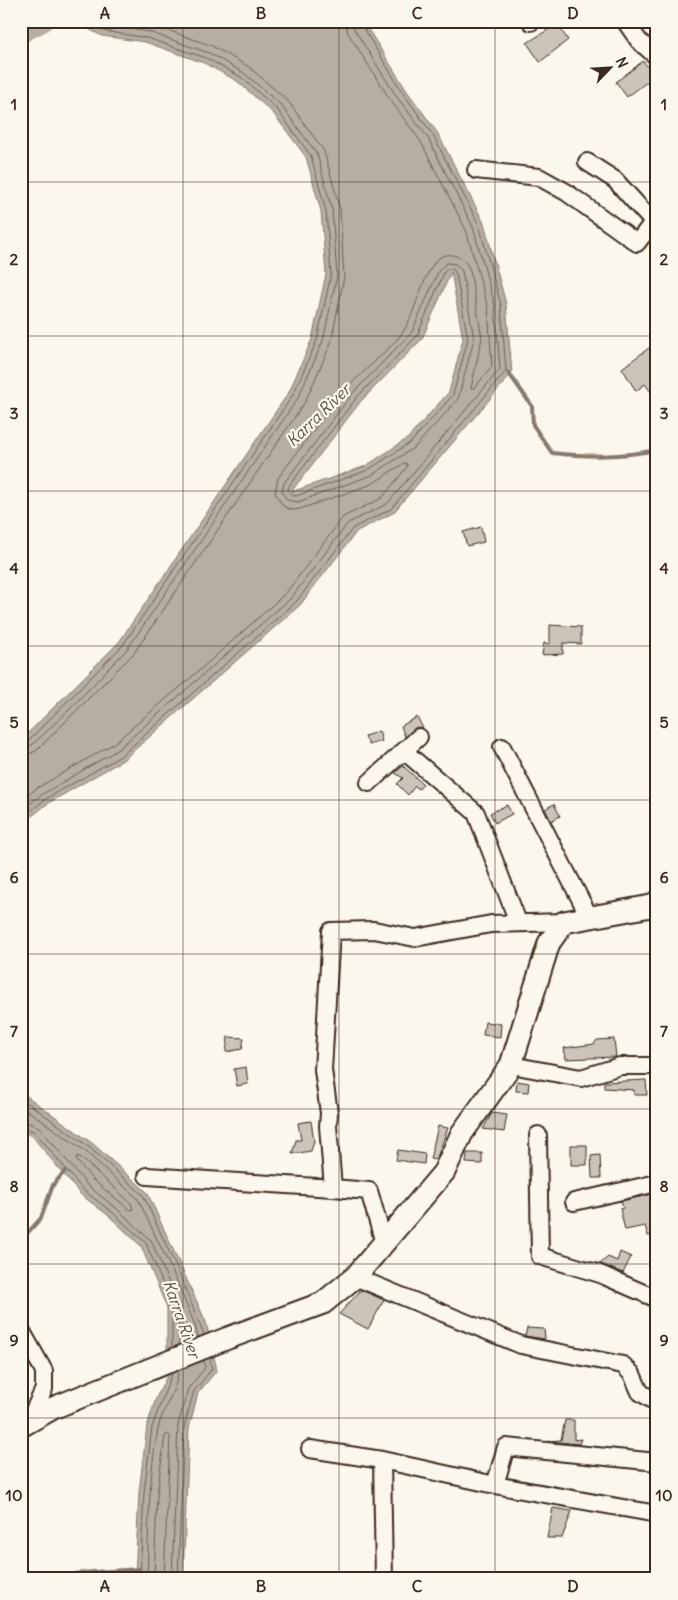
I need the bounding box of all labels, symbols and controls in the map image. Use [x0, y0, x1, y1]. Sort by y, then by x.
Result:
text: A [100, 3, 110, 23]
text: B [256, 3, 267, 23]
text: C [412, 3, 423, 23]
text: D [567, 3, 579, 23]
north arrow [586, 42, 636, 92]
text: N [612, 54, 632, 71]
text: 1 [11, 94, 17, 114]
text: 1 [661, 94, 667, 114]
text: 2 [10, 249, 19, 269]
text: 2 [660, 249, 669, 269]
water label: Karra River [282, 378, 356, 450]
text: 3 [9, 403, 19, 423]
text: 3 [659, 403, 669, 423]
text: 4 [9, 558, 19, 578]
text: 4 [659, 558, 669, 578]
text: 5 [9, 712, 19, 732]
text: 5 [659, 712, 669, 732]
text: 6 [9, 867, 19, 887]
text: 6 [659, 867, 669, 887]
text: 7 [10, 1021, 18, 1041]
text: 7 [660, 1021, 668, 1041]
text: 8 [9, 1176, 19, 1196]
text: 8 [659, 1176, 669, 1196]
water label: Karra River [159, 1277, 206, 1363]
text: 9 [9, 1330, 19, 1350]
text: 9 [659, 1330, 669, 1350]
text: 10 [6, 1485, 22, 1505]
text: 10 [656, 1485, 672, 1505]
text: A [100, 1576, 110, 1596]
text: B [256, 1576, 267, 1596]
text: C [412, 1576, 423, 1596]
text: D [567, 1576, 579, 1596]

